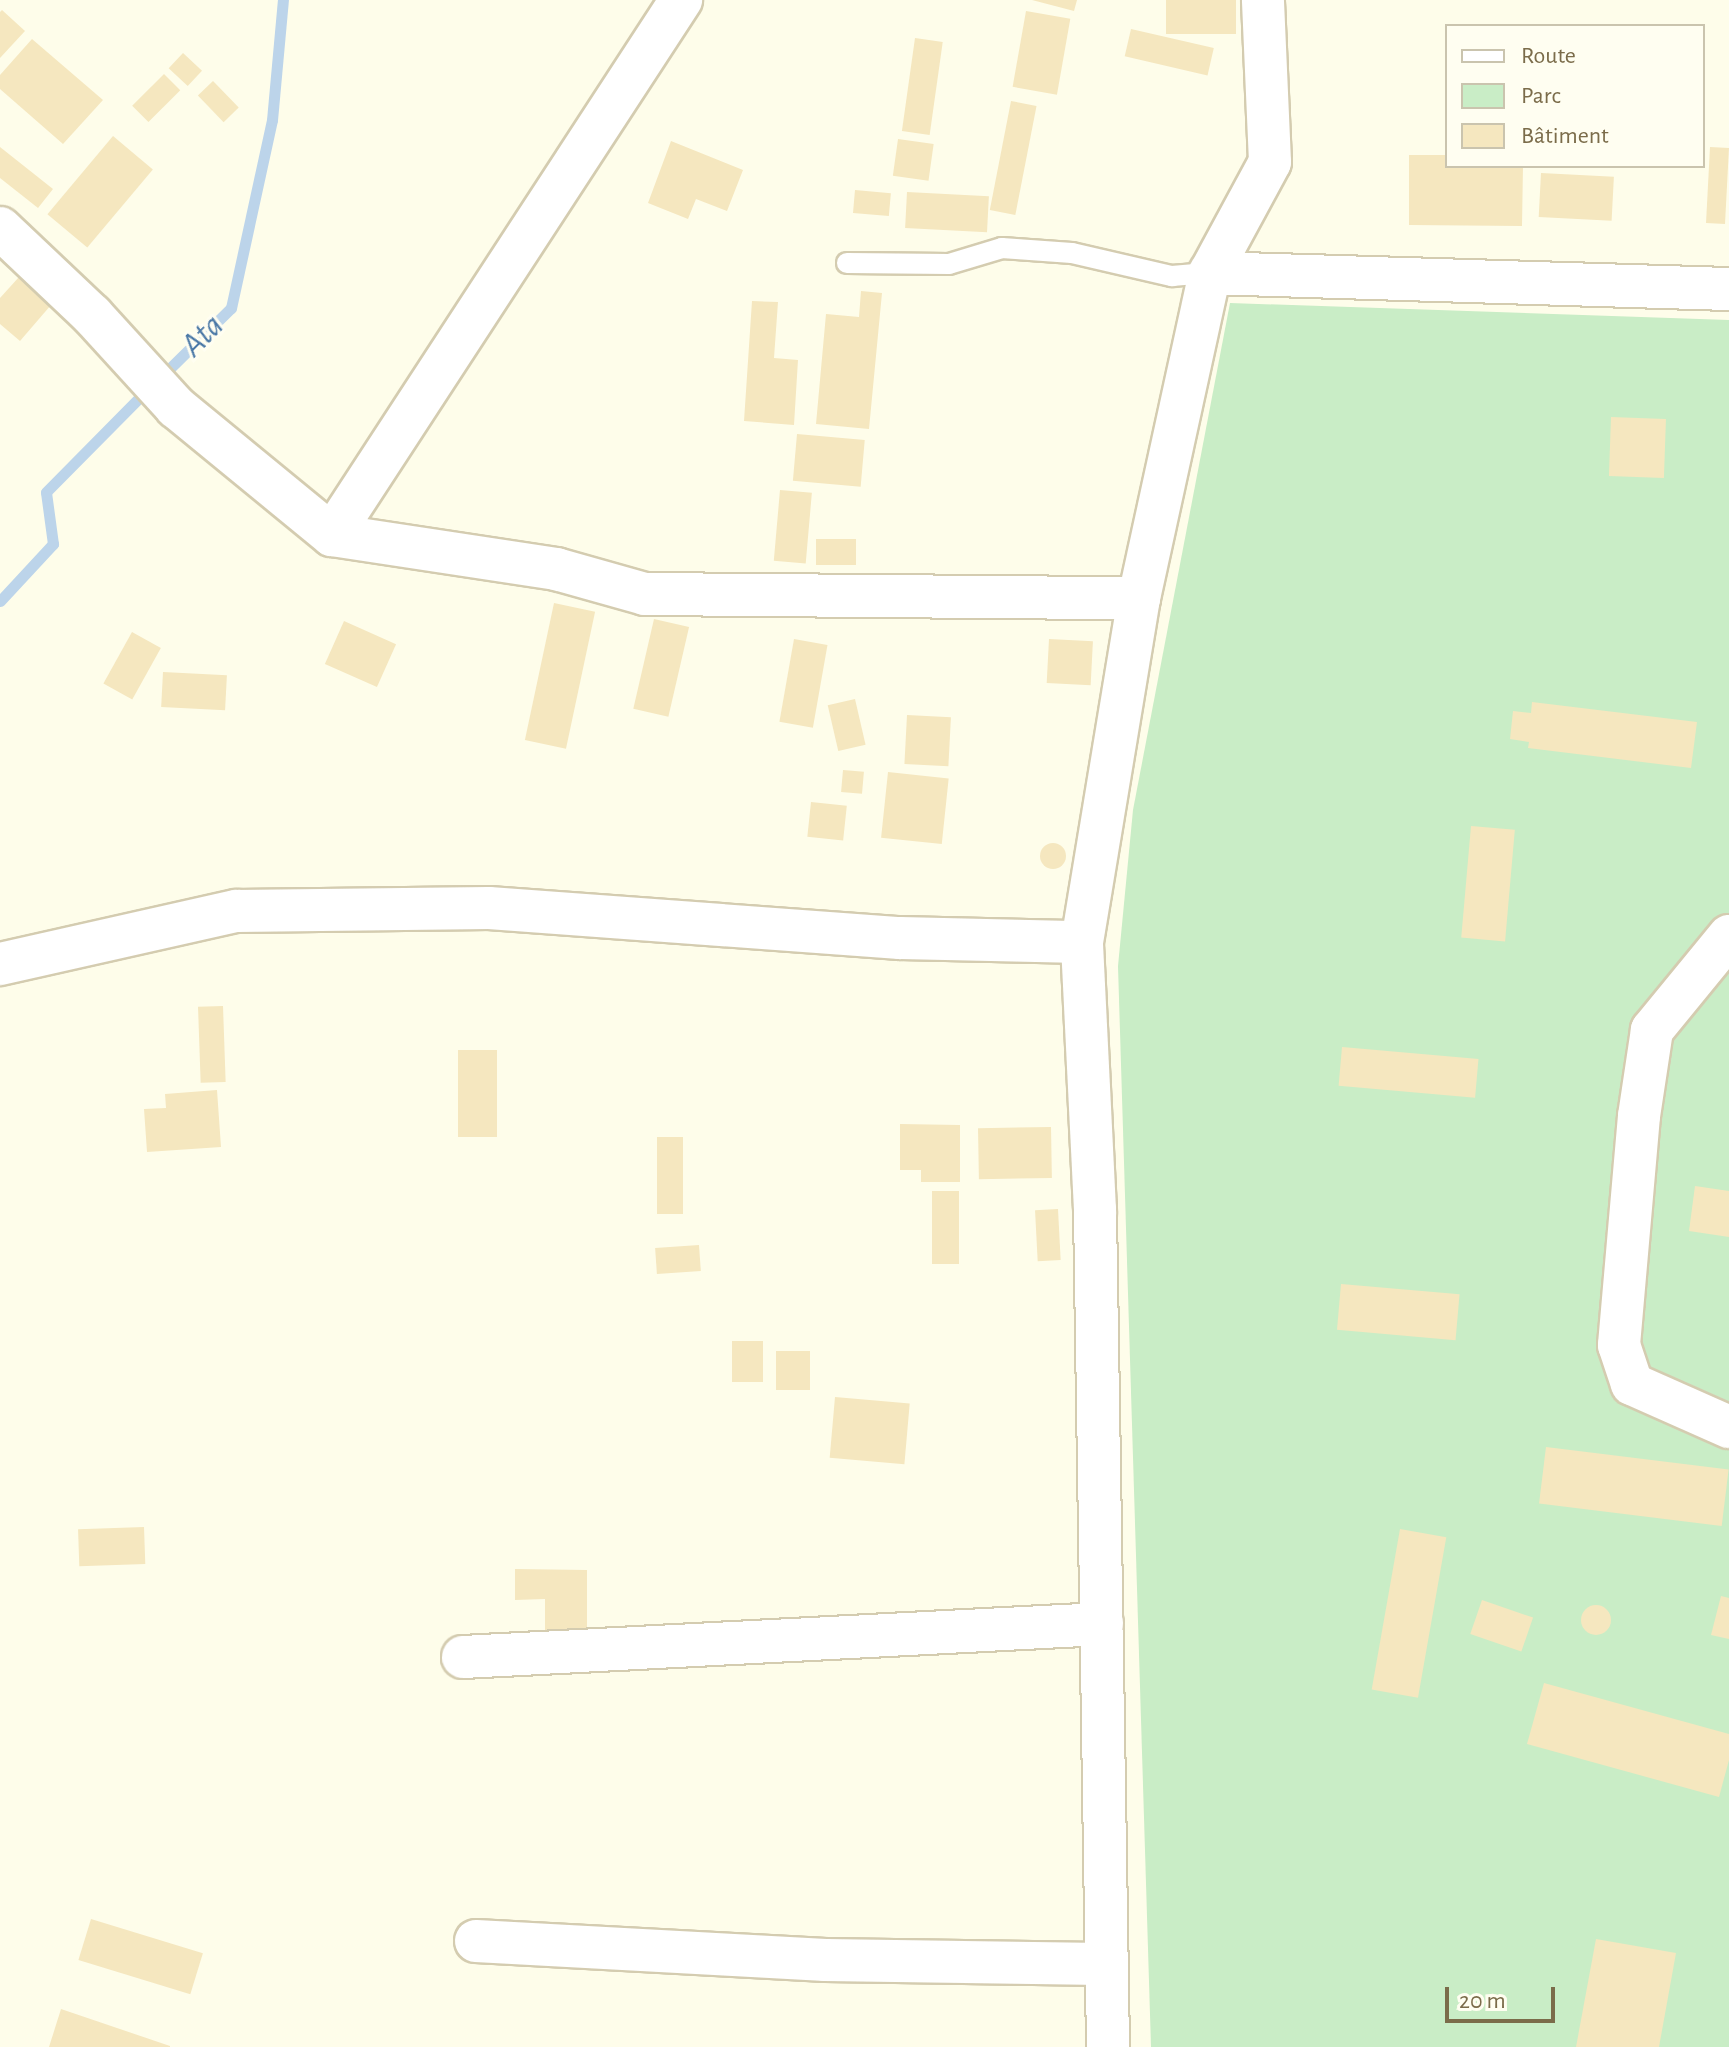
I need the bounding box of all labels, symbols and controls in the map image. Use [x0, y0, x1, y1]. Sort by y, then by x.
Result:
legend [1445, 24, 1705, 168]
text: Route [1521, 44, 1576, 68]
text: Parc [1521, 84, 1561, 108]
text: Bâtiment [1521, 124, 1609, 148]
water label: Ata [173, 306, 233, 366]
scale bar [1449, 1971, 1559, 2021]
text: 20 m [1459, 1989, 1506, 2013]

